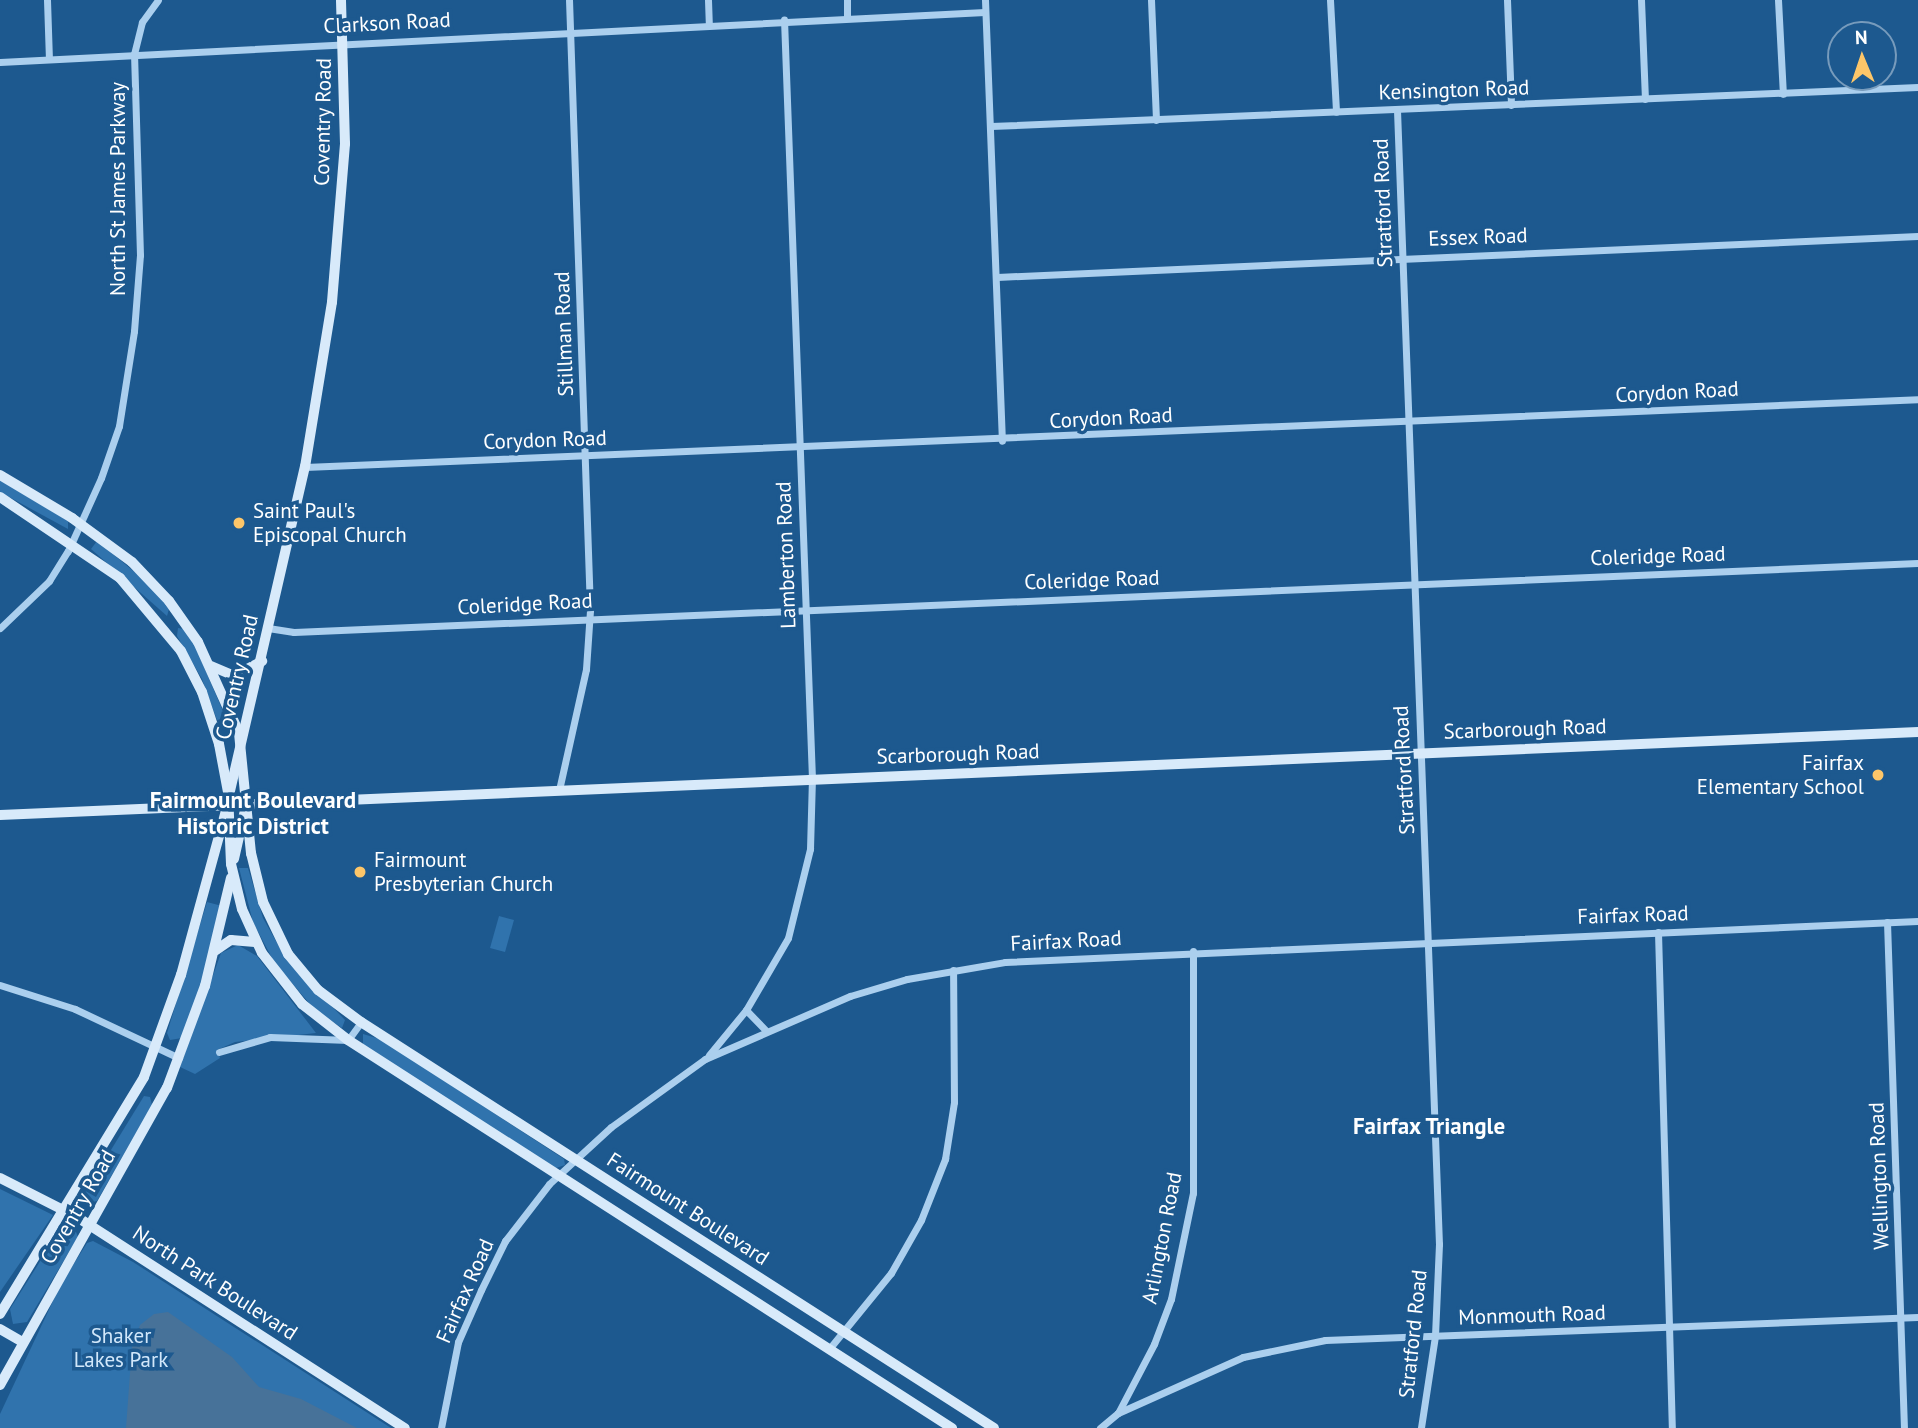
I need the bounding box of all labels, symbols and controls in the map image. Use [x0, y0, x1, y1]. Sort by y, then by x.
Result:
street label: Clarkson Road [323, 7, 451, 39]
north arrow [1827, 21, 1897, 91]
text: N [1855, 25, 1868, 49]
street label: Coventry Road [309, 58, 337, 186]
street label: Kensington Road [1378, 75, 1530, 105]
street label: North St James Parkway [105, 82, 131, 296]
street label: Stratford Road [1368, 138, 1398, 268]
street label: Essex Road [1428, 223, 1528, 251]
street label: Stillman Road [549, 271, 579, 397]
street label: Corydon Road [1615, 376, 1739, 408]
street label: Corydon Road [1049, 402, 1173, 434]
street label: Corydon Road [483, 425, 607, 455]
street label: Lamberton Road [771, 481, 801, 629]
place label: Saint Paul's Episcopal Church [253, 498, 407, 548]
marker: Saint Paul's Episcopal Church [231, 515, 247, 531]
street label: Coleridge Road [1590, 541, 1726, 571]
street label: Coleridge Road [1024, 565, 1160, 595]
street label: Coleridge Road [457, 588, 593, 620]
street label: Coventry Road [210, 612, 264, 742]
street label: Stratford Road [1388, 705, 1420, 835]
street label: Scarborough Road [1443, 714, 1607, 744]
street label: Scarborough Road [876, 739, 1040, 769]
place label: Fairfax Elementary School [1696, 750, 1864, 800]
marker: Fairfax Elementary School [1870, 767, 1886, 783]
district label: Fairmount Boulevard Historic District [150, 786, 356, 840]
place label: Fairmount Presbyterian Church [374, 847, 553, 897]
marker: Fairmount Presbyterian Church [352, 864, 368, 880]
street label: Fairfax Road [1577, 900, 1689, 930]
street label: Fairfax Road [1009, 925, 1123, 957]
street label: Wellington Road [1864, 1102, 1894, 1250]
district label: Fairfax Triangle [1352, 1112, 1506, 1140]
street label: Coventry Road [35, 1145, 121, 1269]
street label: Fairmount Boulevard [602, 1147, 774, 1271]
street label: Arlington Road [1137, 1170, 1187, 1306]
street label: North Park Boulevard [128, 1220, 302, 1346]
street label: Fairfax Road [431, 1235, 499, 1347]
street label: Stratford Road [1394, 1268, 1432, 1400]
street label: Monmouth Road [1458, 1300, 1606, 1330]
park label: Shaker Lakes Park [74, 1323, 168, 1373]

